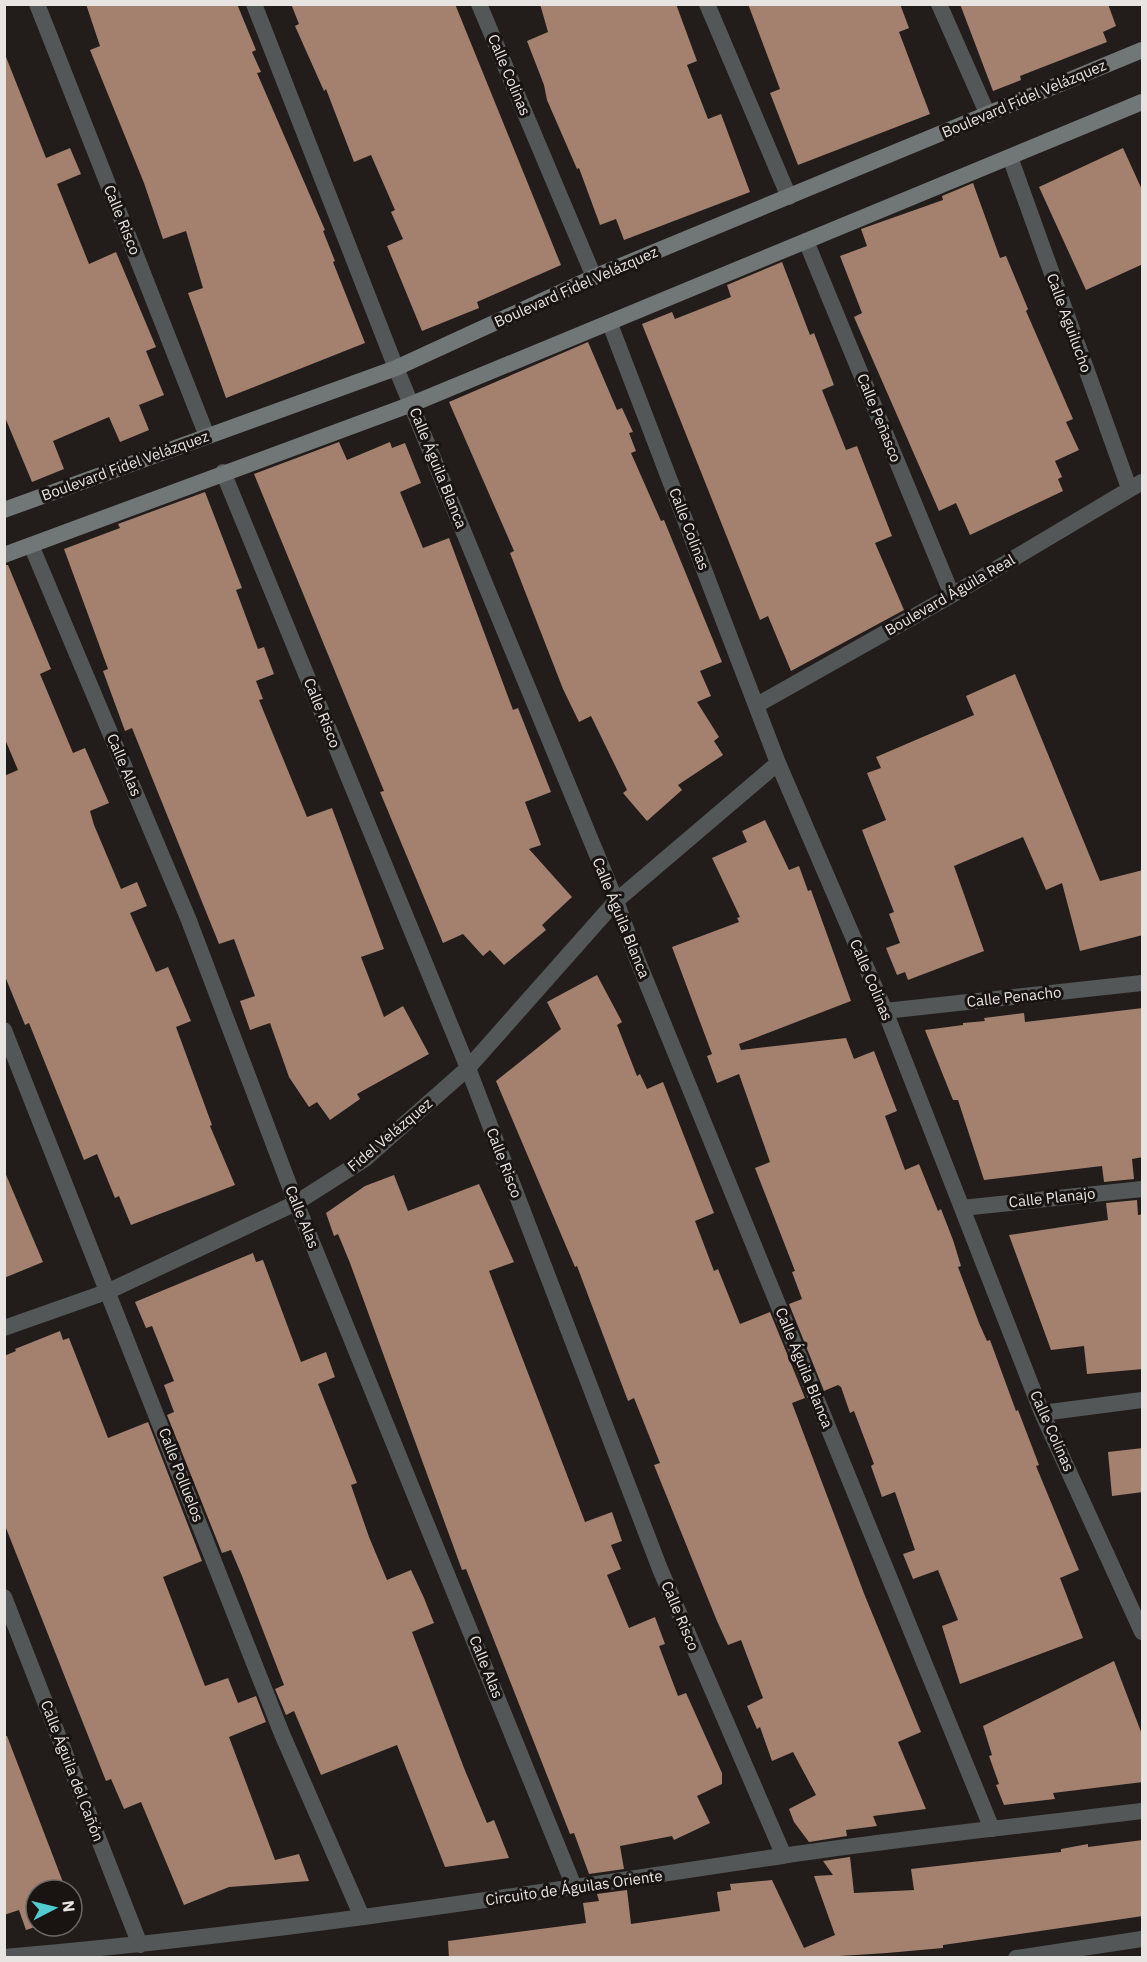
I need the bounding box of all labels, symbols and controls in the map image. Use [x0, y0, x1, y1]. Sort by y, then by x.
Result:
street label: Calle Colinas [484, 31, 535, 118]
street label: Boulevard Fidel Velázquez [939, 55, 1109, 142]
street label: Calle Risco [100, 182, 145, 258]
street label: Boulevard Fidel Velázquez [491, 242, 660, 331]
street label: Calle Aguilucho [1043, 271, 1096, 375]
street label: Calle Peñasco [853, 371, 906, 465]
street label: Calle Águila Blanca [406, 405, 471, 531]
street label: Boulevard Fidel Velázquez [39, 426, 211, 505]
street label: Calle Colinas [665, 485, 714, 573]
street label: Boulevard Águila Real [881, 550, 1018, 640]
street label: Calle Risco [300, 675, 345, 751]
street label: Calle Alas [103, 731, 146, 799]
street label: Calle Águila Blanca [589, 855, 654, 981]
street label: Calle Colinas [846, 936, 897, 1023]
street label: Calle Penacho [966, 982, 1062, 1011]
street label: Fidel Velázquez [343, 1094, 436, 1176]
street label: Calle Risco [482, 1125, 527, 1201]
street label: Calle Alas [281, 1183, 324, 1251]
street label: Calle Planajo [1008, 1184, 1096, 1212]
street label: Calle Águila Blanca [772, 1305, 837, 1431]
street label: Calle Colinas [1026, 1387, 1079, 1474]
street label: Calle Polluelos [155, 1425, 208, 1524]
street label: Calle Risco [657, 1578, 704, 1653]
street label: Calle Alas [465, 1633, 508, 1701]
street label: Calle Águila del Cañón [37, 1697, 108, 1844]
street label: Circuito de Águilas Oriente [484, 1866, 664, 1909]
north arrow [24, 1878, 84, 1938]
text: N [58, 1899, 80, 1913]

